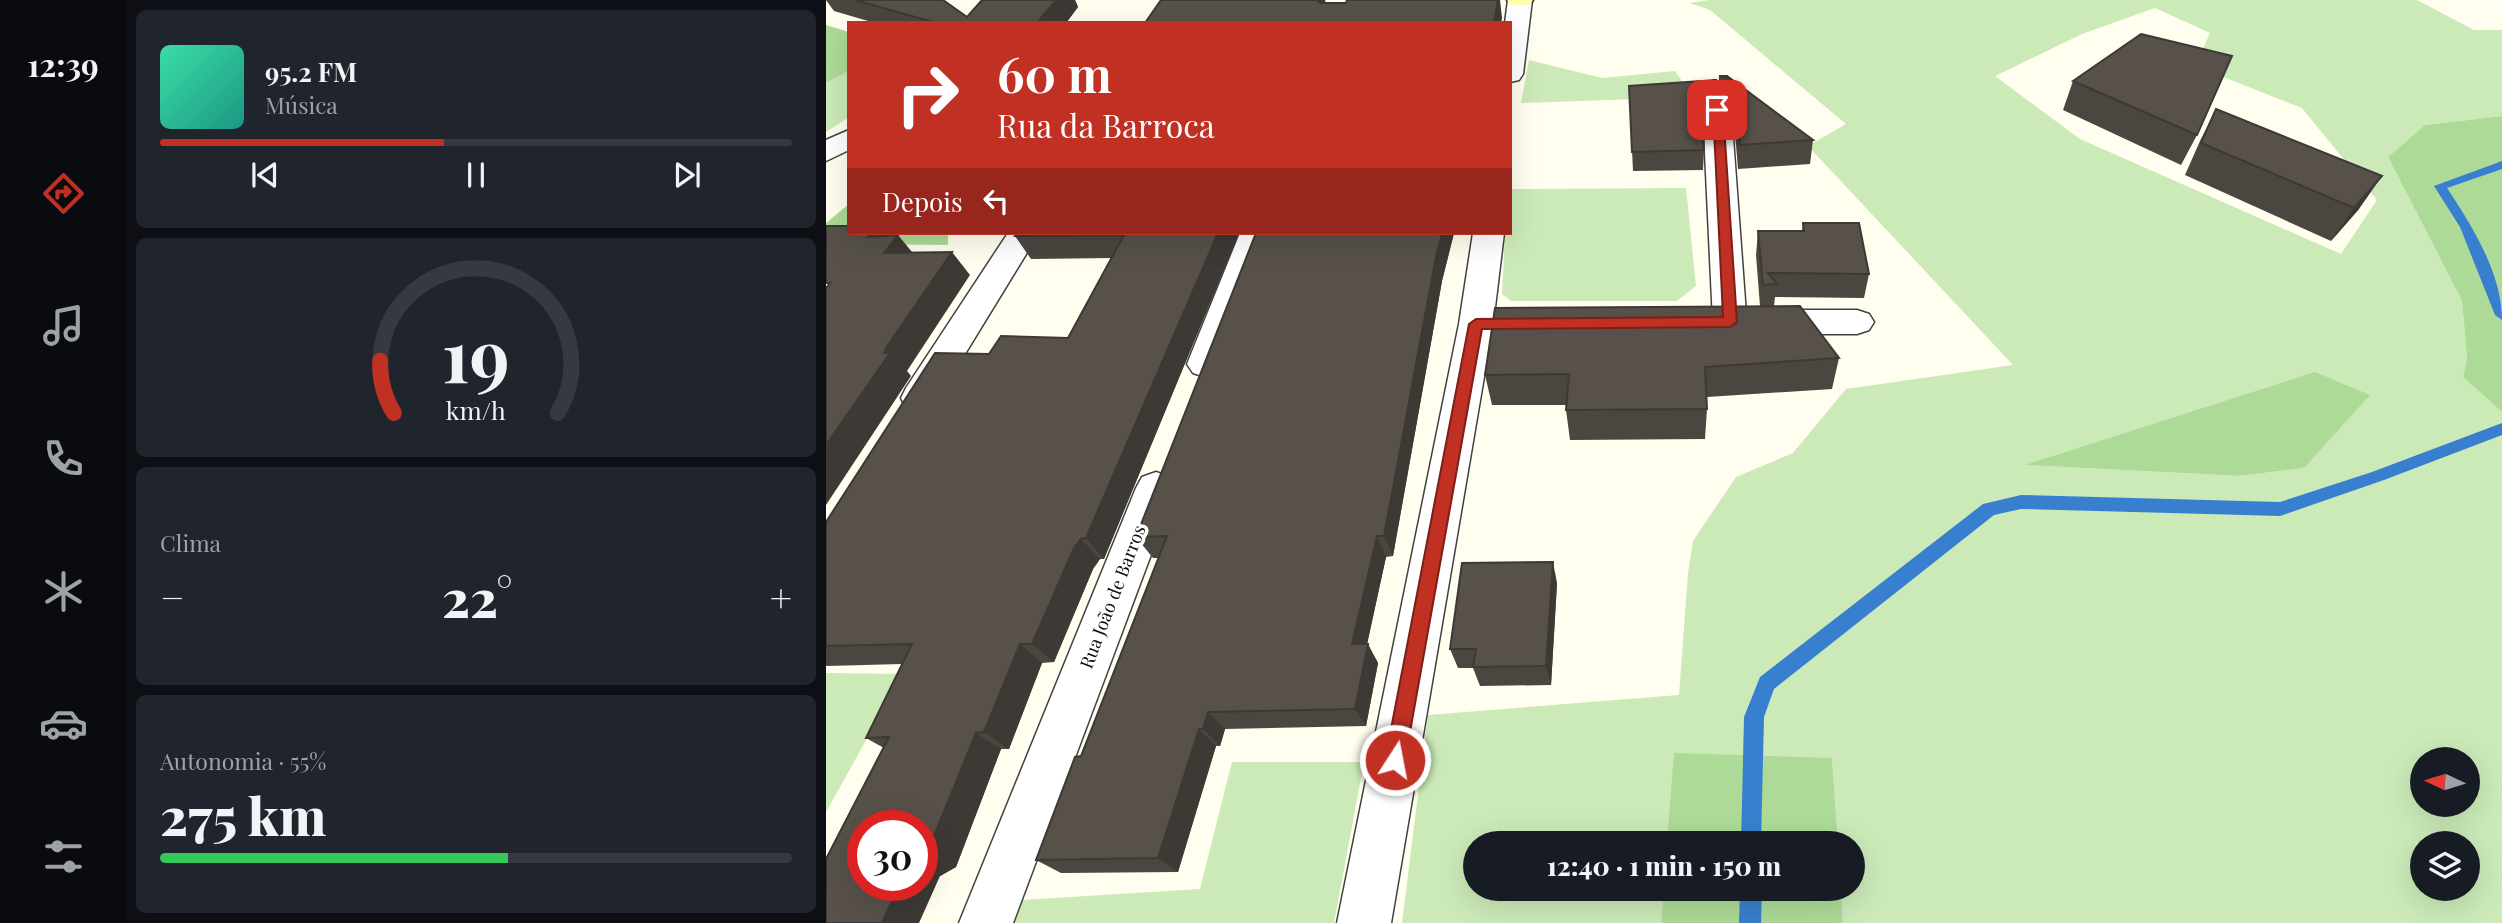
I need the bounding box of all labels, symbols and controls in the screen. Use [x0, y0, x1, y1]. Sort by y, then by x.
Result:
text: 60 m [997, 40, 1112, 105]
text: 12:39 [27, 42, 99, 85]
icon: right [882, 49, 973, 140]
text: 95.2 FM [265, 54, 357, 89]
pin [1687, 80, 1747, 140]
text: Música [265, 89, 338, 120]
icon: arrive [1698, 91, 1736, 129]
text: Rua da Barroca [997, 103, 1215, 146]
icon: previous [246, 156, 284, 194]
icon: pause [457, 156, 495, 194]
icon: next [668, 156, 706, 194]
icon: directions [39, 169, 88, 218]
icon: left [977, 182, 1015, 220]
text: Depois [882, 184, 963, 219]
icon: music [39, 301, 88, 350]
text: 19 [442, 305, 510, 402]
text: km/h [446, 393, 506, 426]
icon: phone [39, 434, 88, 483]
street label: Rua João de Barros [1074, 521, 1150, 672]
text: Clima [160, 527, 221, 558]
text: 22° [442, 562, 512, 631]
icon: climate [39, 567, 88, 616]
text: − [160, 571, 185, 622]
text: + [770, 571, 792, 622]
icon: car [39, 699, 88, 748]
position arrow [1358, 723, 1432, 797]
text: Autonomia · 55% [160, 745, 326, 776]
north arrow [2410, 747, 2480, 817]
map controls [2410, 747, 2480, 901]
text: 275 km [160, 780, 326, 849]
speed limit sign: 30 [847, 810, 938, 901]
button: layers [2410, 831, 2480, 901]
icon: filters [39, 832, 88, 881]
text: 12:40 · 1 min · 150 m [1547, 848, 1781, 883]

